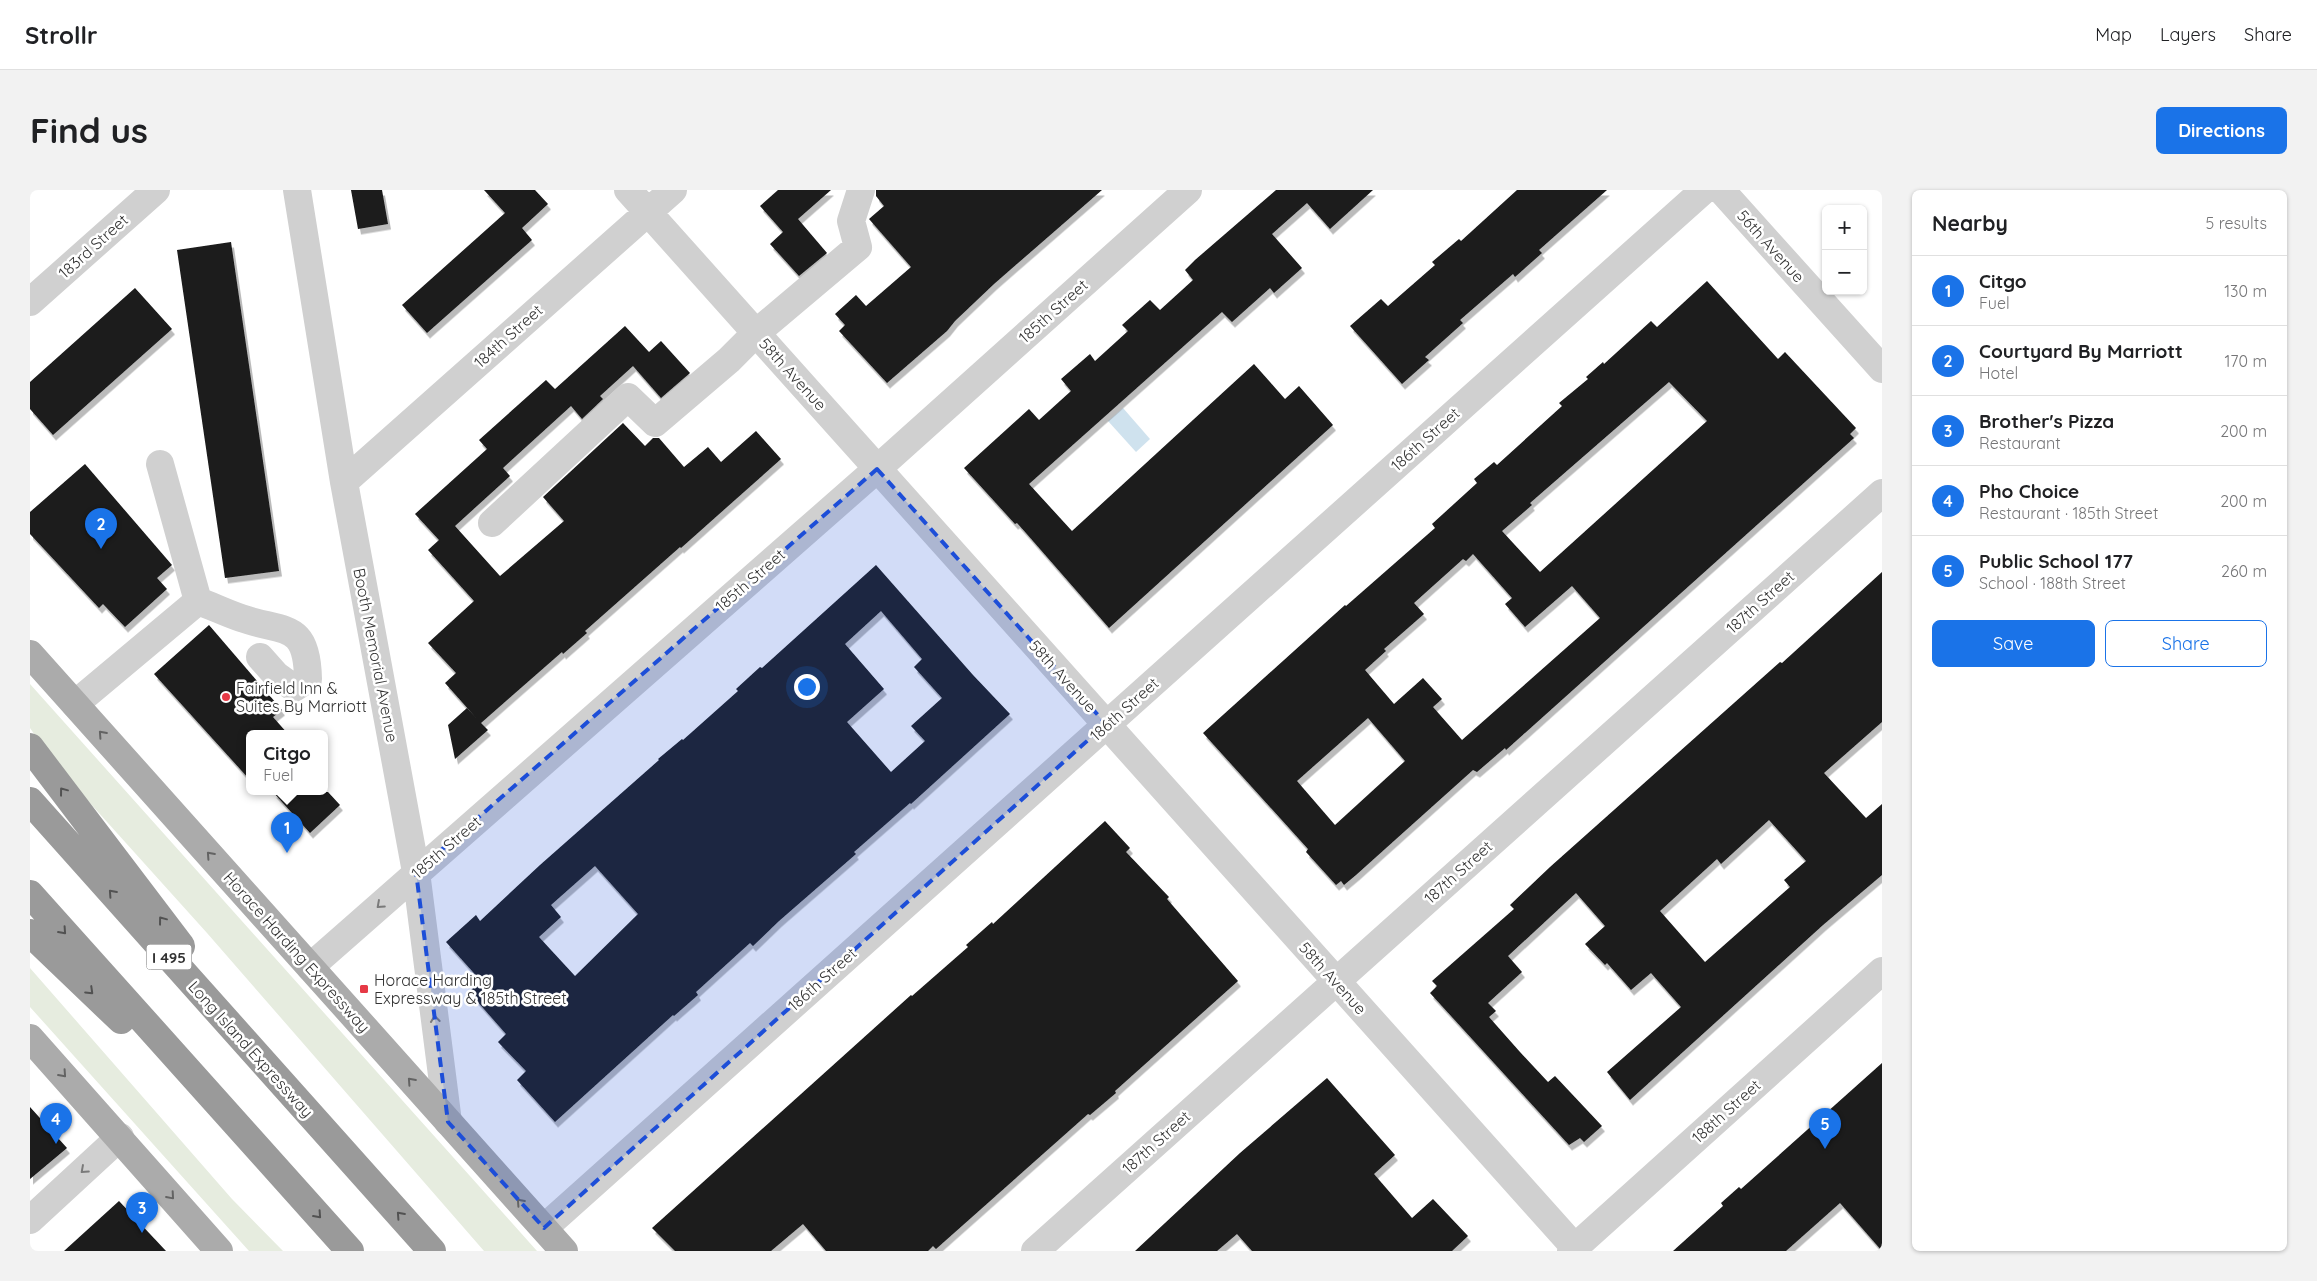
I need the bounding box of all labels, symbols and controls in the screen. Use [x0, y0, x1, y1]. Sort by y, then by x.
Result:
text: Strollr [25, 20, 97, 50]
text: Map [2095, 23, 2132, 46]
text: Layers [2160, 23, 2216, 46]
text: Share [2244, 23, 2292, 46]
button: Directions [2156, 107, 2287, 154]
text: Find us [30, 108, 148, 152]
map controls [1822, 205, 1867, 295]
button: + [1822, 205, 1867, 250]
street label: 56th Avenue [1733, 206, 1809, 286]
street label: 183rd Street [54, 210, 132, 282]
text: Nearby [1932, 210, 2008, 236]
text: 5 results [2206, 213, 2267, 233]
button: − [1822, 250, 1867, 295]
text: Citgo [1979, 269, 2027, 293]
street label: 185th Street [1014, 275, 1092, 347]
text: 1 [1945, 281, 1951, 301]
text: 130 m [2224, 281, 2267, 301]
text: Fuel [1979, 293, 2010, 313]
street label: 184th Street [469, 300, 547, 372]
street label: 58th Avenue [755, 334, 831, 414]
text: Courtyard By Marriott [1979, 339, 2183, 363]
text: 2 [1943, 351, 1953, 371]
text: 170 m [2224, 351, 2267, 371]
text: Hotel [1979, 363, 2018, 383]
street label: 186th Street [1386, 403, 1464, 475]
text: Brother's Pizza [1979, 409, 2114, 433]
text: 3 [1944, 421, 1952, 441]
text: 200 m [2220, 421, 2267, 441]
text: Restaurant [1979, 433, 2061, 453]
text: Pho Choice [1979, 479, 2079, 503]
text: 4 [1943, 491, 1953, 511]
text: 200 m [2220, 491, 2267, 511]
text: Restaurant · 185th Street [1979, 503, 2158, 523]
pin: 2 [85, 508, 117, 549]
street label: 185th Street [711, 544, 789, 616]
text: Public School 177 [1979, 549, 2133, 573]
text: 5 [1943, 561, 1953, 581]
text: 260 m [2221, 561, 2267, 581]
street label: Booth Memorial Avenue [349, 566, 403, 744]
street label: 187th Street [1722, 566, 1798, 638]
text: School · 188th Street [1979, 573, 2126, 593]
button: Save [1932, 620, 2095, 667]
button: Share [2105, 620, 2267, 667]
street label: 58th Avenue [1025, 636, 1101, 716]
street label: 186th Street [1085, 673, 1163, 745]
your location [794, 674, 820, 700]
place label: Fairfield Inn & Suites By Marriott [236, 678, 367, 716]
marker: Fairfield Inn & Suites By Marriott [220, 691, 232, 703]
one-way arrow [98, 730, 107, 739]
popup [246, 730, 328, 795]
text: Citgo [263, 741, 311, 765]
text: Fuel [263, 765, 294, 785]
one-way arrow [61, 788, 69, 797]
street label: 185th Street [407, 811, 485, 883]
pin: 1 [271, 812, 303, 853]
street label: 187th Street [1420, 836, 1496, 908]
one-way arrow [207, 852, 216, 861]
street label: Horace Harding Expressway [219, 867, 375, 1037]
one-way arrow [109, 890, 118, 899]
one-way arrow [376, 899, 385, 908]
one-way arrow [159, 916, 168, 926]
one-way arrow [57, 925, 66, 934]
street label: 58th Avenue [1295, 938, 1371, 1018]
street label: 186th Street [783, 943, 861, 1015]
road number: I 495 [146, 944, 192, 970]
place label: Horace Harding Expressway & 185th Street [374, 970, 567, 1008]
street label: Long Island Expressway [184, 976, 318, 1122]
marker: Horace Harding Expressway & 185th Street [358, 983, 370, 995]
one-way arrow [85, 985, 94, 994]
one-way arrow [430, 1015, 441, 1023]
one-way arrow [57, 1069, 66, 1078]
street label: 188th Street [1687, 1075, 1765, 1147]
one-way arrow [408, 1077, 417, 1086]
pin: 4 [40, 1103, 72, 1144]
street label: 187th Street [1118, 1106, 1194, 1178]
pin: 5 [1809, 1108, 1841, 1149]
one-way arrow [81, 1164, 90, 1173]
one-way arrow [165, 1190, 174, 1199]
pin: 3 [126, 1192, 158, 1233]
one-way arrow [517, 1198, 526, 1207]
one-way arrow [312, 1210, 321, 1219]
one-way arrow [397, 1211, 406, 1220]

